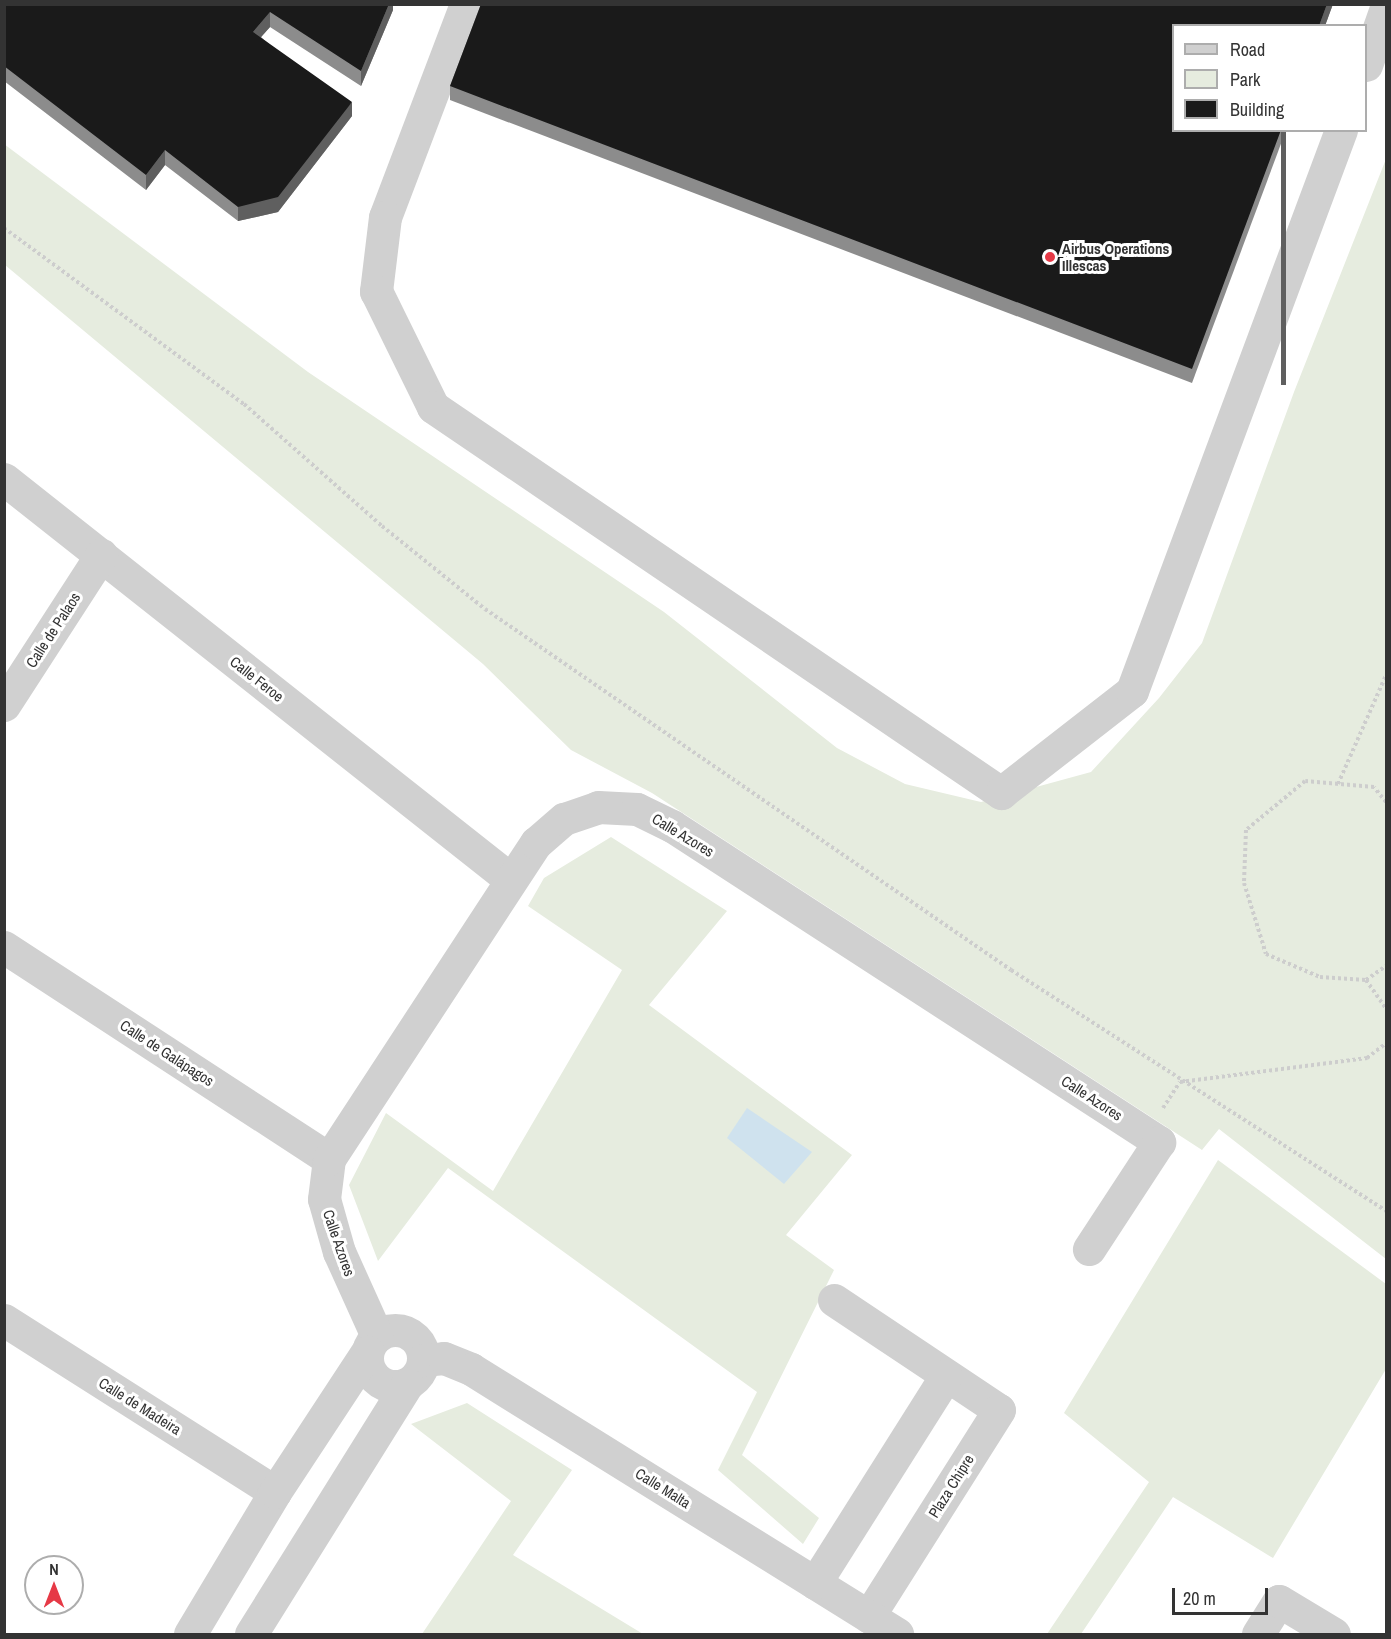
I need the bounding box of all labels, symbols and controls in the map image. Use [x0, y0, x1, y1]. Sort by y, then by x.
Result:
legend [1172, 24, 1367, 132]
text: Road [1230, 37, 1265, 62]
text: Park [1230, 67, 1260, 92]
text: Building [1230, 97, 1284, 122]
place label: Airbus Operations Illescas [1062, 239, 1169, 274]
marker: Airbus Operations Illescas [1043, 250, 1057, 264]
street label: Calle de Palaos [22, 589, 84, 671]
street label: Calle Feroe [227, 653, 287, 705]
street label: Calle Azores [648, 809, 718, 861]
street label: Calle de Galápagos [117, 1016, 217, 1090]
street label: Calle Azores [1058, 1071, 1126, 1125]
street label: Calle Azores [319, 1207, 359, 1279]
street label: Calle de Madeira [96, 1374, 184, 1438]
street label: Plaza Chipre [925, 1451, 977, 1521]
street label: Calle Malta [632, 1464, 694, 1512]
north arrow [24, 1555, 84, 1615]
text: N [49, 1558, 59, 1580]
scale bar [1175, 1576, 1271, 1614]
text: 20 m [1183, 1586, 1216, 1611]

